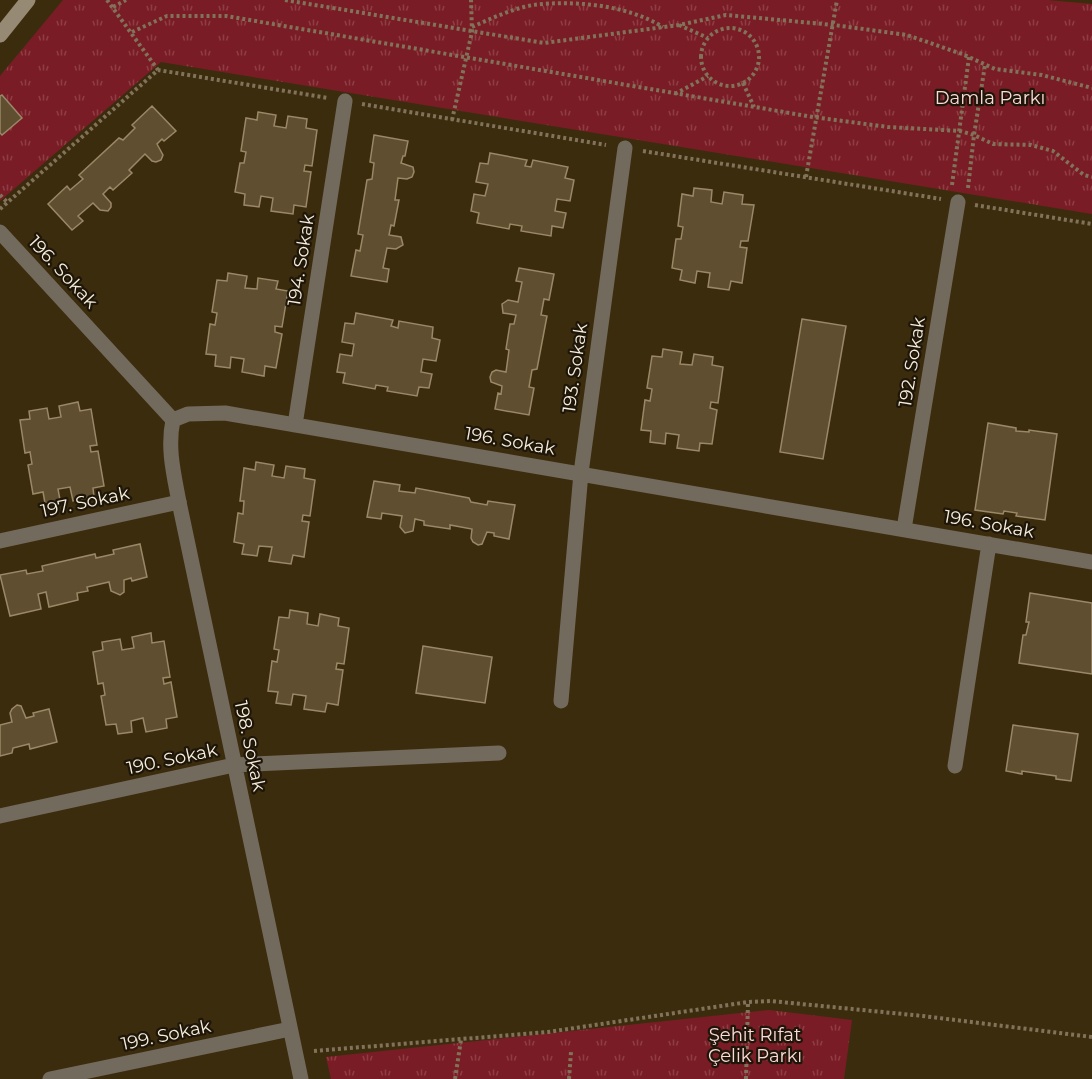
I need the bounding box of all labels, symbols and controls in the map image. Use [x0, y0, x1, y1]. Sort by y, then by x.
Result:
park label: Damla Parkı [935, 87, 1045, 109]
street label: 194. Sokak [283, 212, 319, 307]
street label: 196. Sokak [24, 231, 102, 313]
street label: 192. Sokak [894, 315, 930, 409]
street label: 193. Sokak [558, 322, 592, 414]
street label: 196. Sokak [463, 422, 557, 460]
street label: 197. Sokak [39, 482, 131, 522]
street label: 196. Sokak [942, 505, 1036, 543]
street label: 198. Sokak [230, 699, 270, 794]
street label: 190. Sokak [125, 739, 220, 779]
street label: 199. Sokak [119, 1015, 213, 1055]
park label: Şehit Rıfat Çelik Parkı [708, 1024, 802, 1067]

